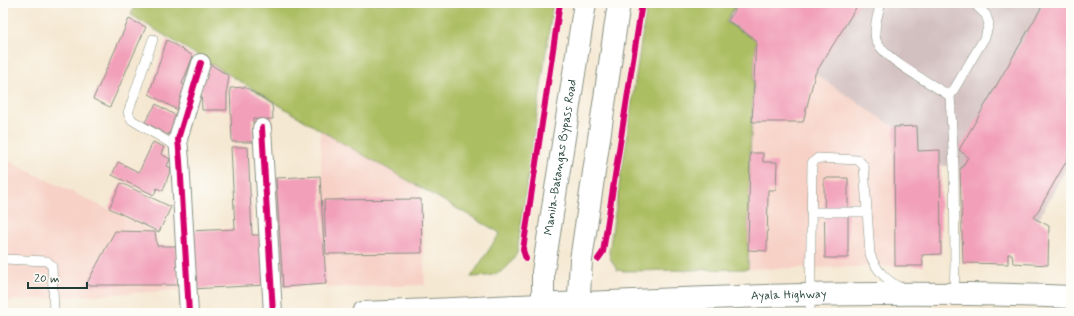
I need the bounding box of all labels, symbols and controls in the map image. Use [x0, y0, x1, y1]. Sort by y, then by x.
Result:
street label: Manila-Batangas Bypass Road [541, 78, 581, 236]
scale bar [28, 264, 87, 290]
text: 20 m [34, 271, 60, 287]
street label: Ayala Highway [751, 287, 827, 304]

